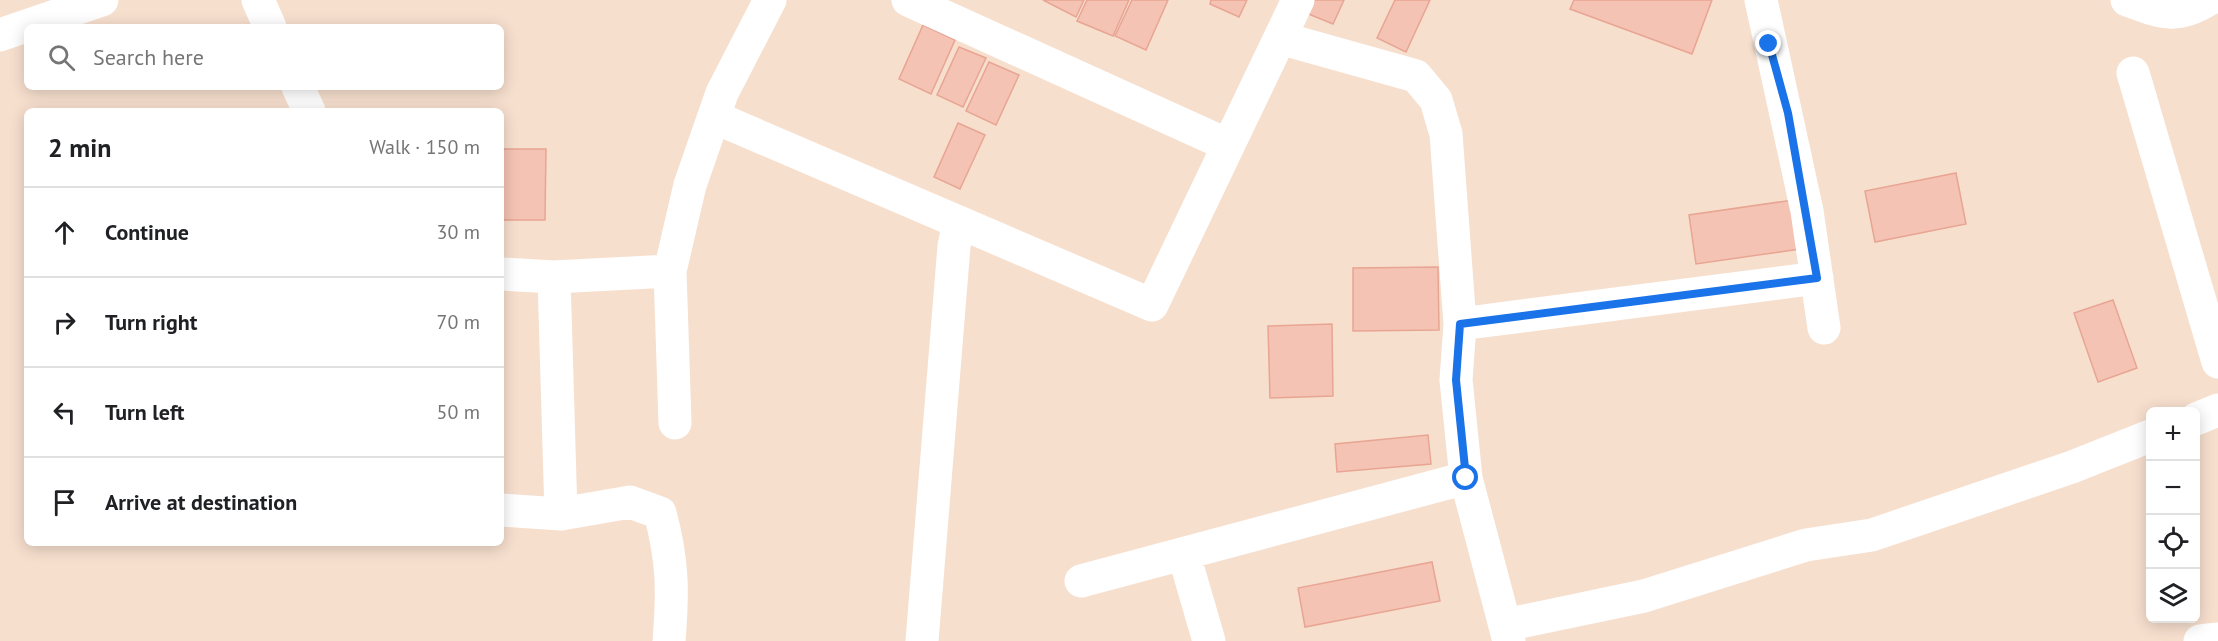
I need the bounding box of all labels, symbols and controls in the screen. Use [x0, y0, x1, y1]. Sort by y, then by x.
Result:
search box [24, 24, 504, 90]
route end [1755, 30, 1781, 56]
icon: search [45, 41, 78, 74]
text: Search here [93, 43, 204, 71]
text: 2 min [48, 131, 111, 164]
text: Walk · 150 m [369, 134, 480, 160]
icon: ahead [48, 216, 81, 249]
text: Continue [105, 218, 189, 246]
text: 30 m [437, 219, 480, 245]
icon: right [48, 306, 81, 339]
text: Turn right [105, 308, 197, 336]
text: 70 m [437, 309, 480, 335]
icon: left [48, 396, 81, 429]
text: Turn left [105, 398, 185, 426]
text: 50 m [437, 399, 480, 425]
map controls [2146, 407, 2200, 623]
button: + [2146, 407, 2200, 461]
button: − [2146, 461, 2200, 515]
route start [1452, 464, 1478, 490]
icon: arrive [48, 486, 81, 519]
text: Arrive at destination [105, 488, 297, 516]
button: locate [2146, 515, 2200, 569]
button: layers [2146, 569, 2200, 623]

